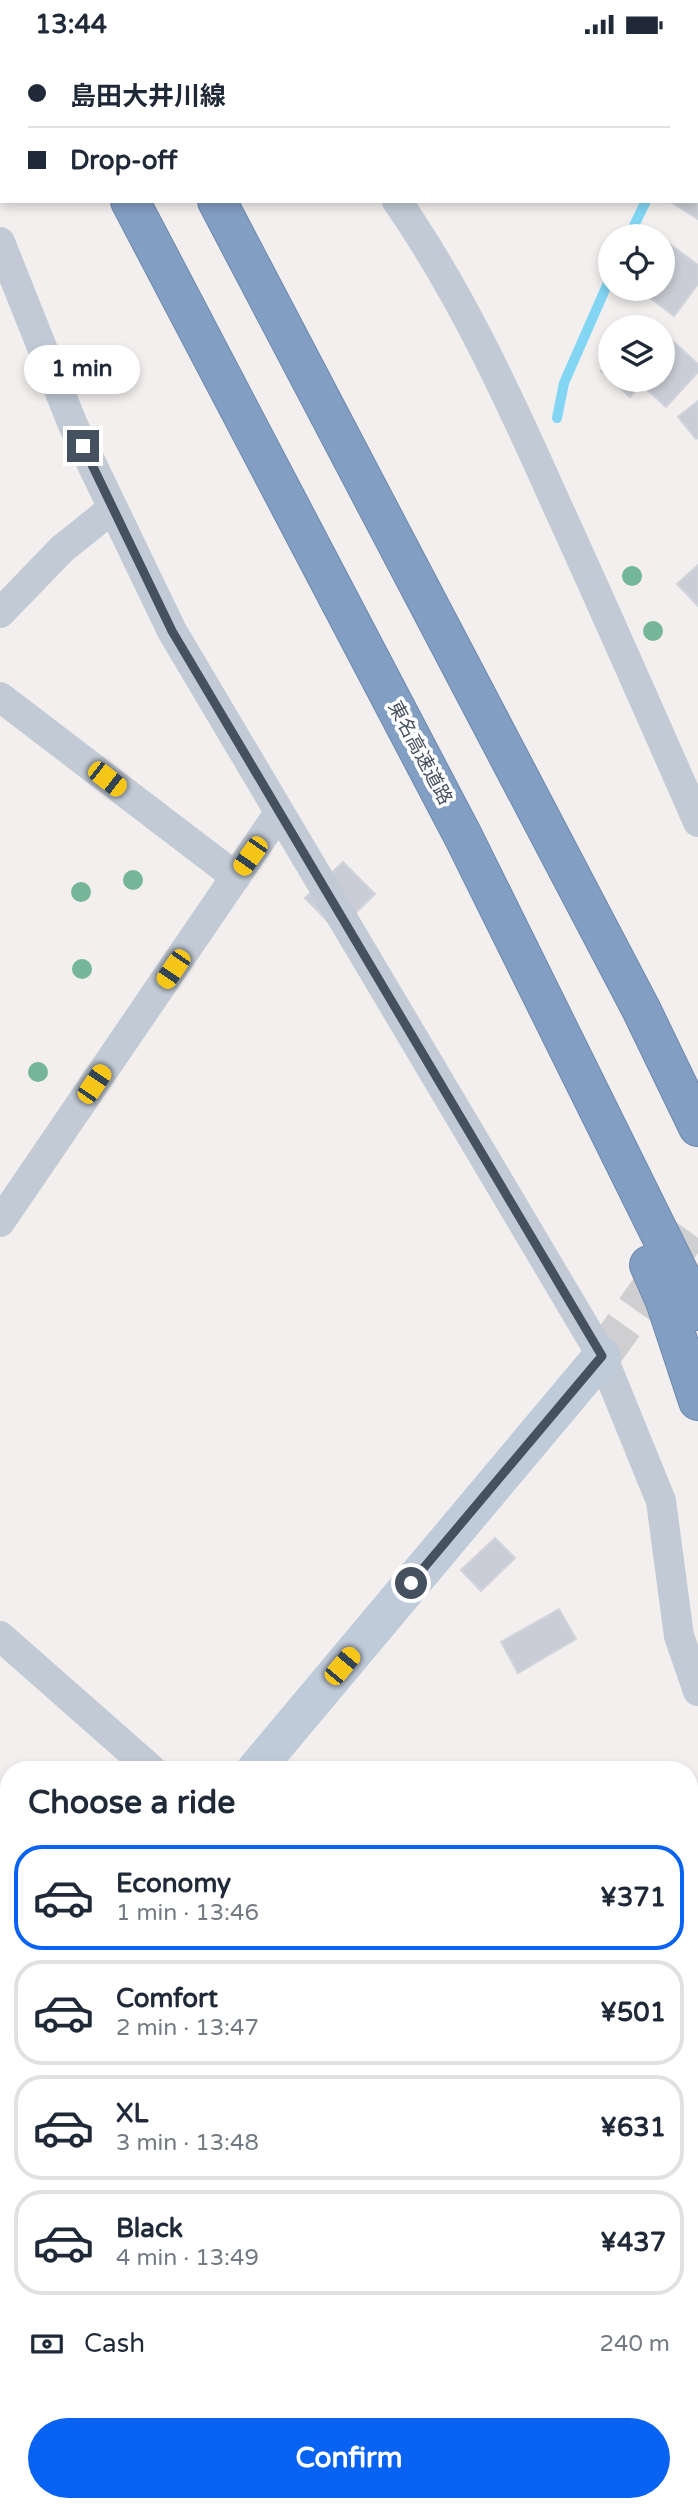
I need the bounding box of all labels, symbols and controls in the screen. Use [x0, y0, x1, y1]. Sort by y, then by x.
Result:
text: 13:44 [35, 9, 107, 40]
text: 島田大井川線 [70, 81, 226, 112]
text: Drop-off [70, 145, 177, 176]
map controls [598, 224, 675, 392]
button: locate [598, 224, 675, 301]
button: layers [598, 315, 675, 392]
callout: 1 min [25, 345, 141, 393]
text: 1 min [51, 355, 113, 383]
route end [67, 430, 99, 462]
street label: 東名高速道路 [384, 698, 456, 808]
car [84, 758, 131, 800]
car [230, 833, 271, 879]
car [153, 946, 194, 992]
car [74, 1061, 115, 1107]
route start [395, 1567, 427, 1599]
car [321, 1643, 364, 1689]
text: Choose a ride [28, 1784, 235, 1822]
icon: car [32, 1866, 95, 1929]
text: Economy [116, 1868, 231, 1899]
text: ¥371 [600, 1882, 666, 1913]
text: 1 min · 13:46 [116, 1899, 259, 1927]
icon: car [32, 1981, 95, 2044]
text: Comfort [116, 1983, 218, 2014]
text: ¥501 [600, 1997, 666, 2028]
text: 2 min · 13:47 [116, 2014, 259, 2042]
icon: car [32, 2096, 95, 2159]
text: XL [116, 2098, 148, 2129]
text: ¥631 [600, 2112, 666, 2143]
text: 3 min · 13:48 [116, 2129, 259, 2157]
icon: car [32, 2211, 95, 2274]
text: Black [116, 2213, 183, 2244]
text: ¥437 [600, 2227, 666, 2258]
text: 4 min · 13:49 [116, 2244, 259, 2272]
icon: cash [28, 2325, 66, 2363]
text: Cash [84, 2328, 145, 2359]
text: 240 m [600, 2330, 670, 2358]
button: Confirm [28, 2418, 670, 2498]

